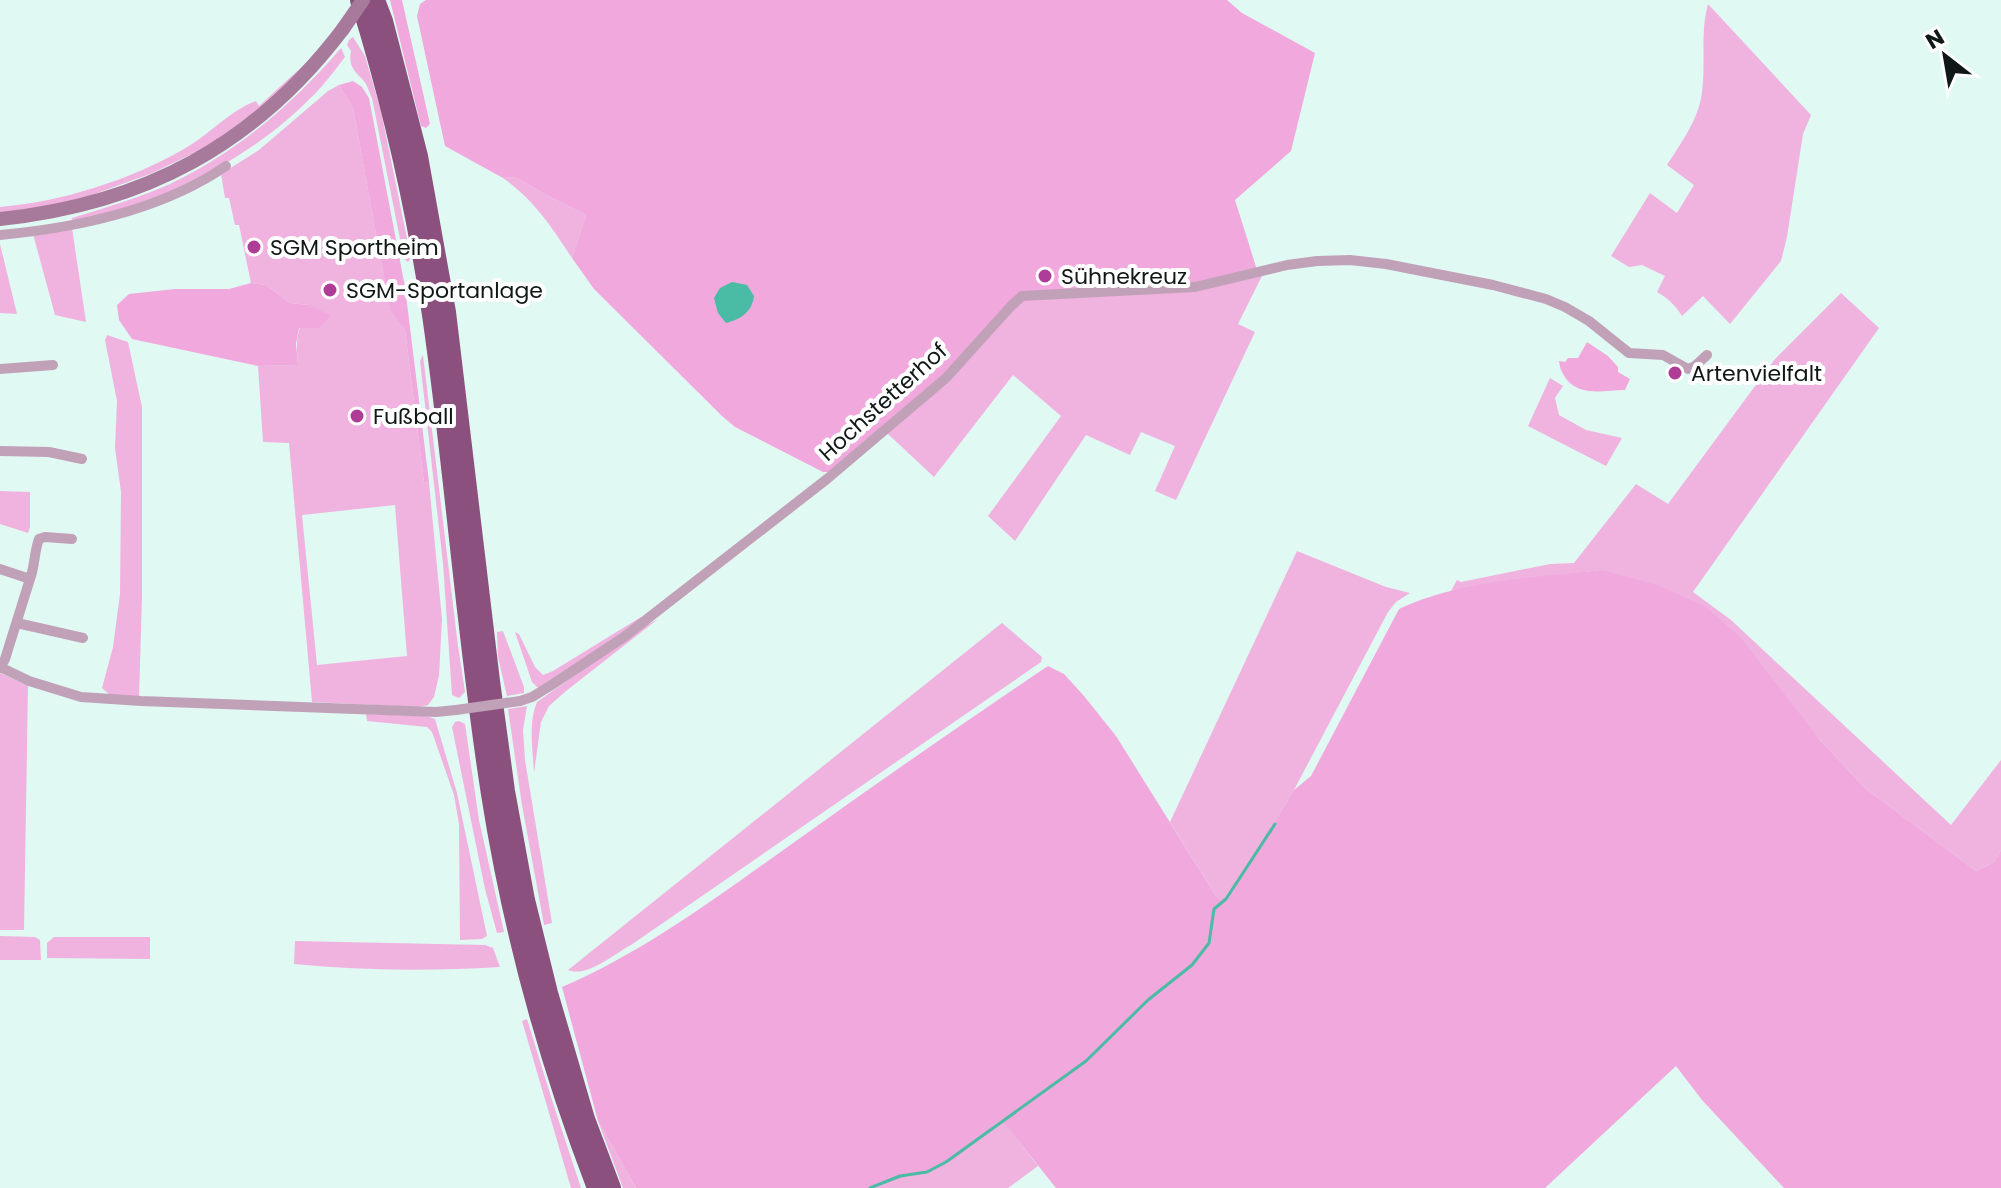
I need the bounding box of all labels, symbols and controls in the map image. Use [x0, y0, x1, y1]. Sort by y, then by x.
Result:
north arrow [1905, 16, 1985, 96]
text: N [1920, 22, 1950, 57]
place label: SGM Sportheim [270, 232, 439, 263]
marker: SGM Sportheim [245, 238, 263, 256]
place label: Sühnekreuz [1061, 261, 1187, 292]
marker: Sühnekreuz [1036, 267, 1054, 285]
place label: SGM-Sportanlage [346, 275, 543, 306]
marker: SGM-Sportanlage [321, 281, 339, 299]
street label: Hochstetterhof [812, 336, 954, 468]
place label: Artenvielfalt [1691, 358, 1822, 389]
marker: Artenvielfalt [1666, 364, 1684, 382]
place label: Fußball [373, 401, 454, 432]
marker: Fußball [348, 407, 366, 425]

